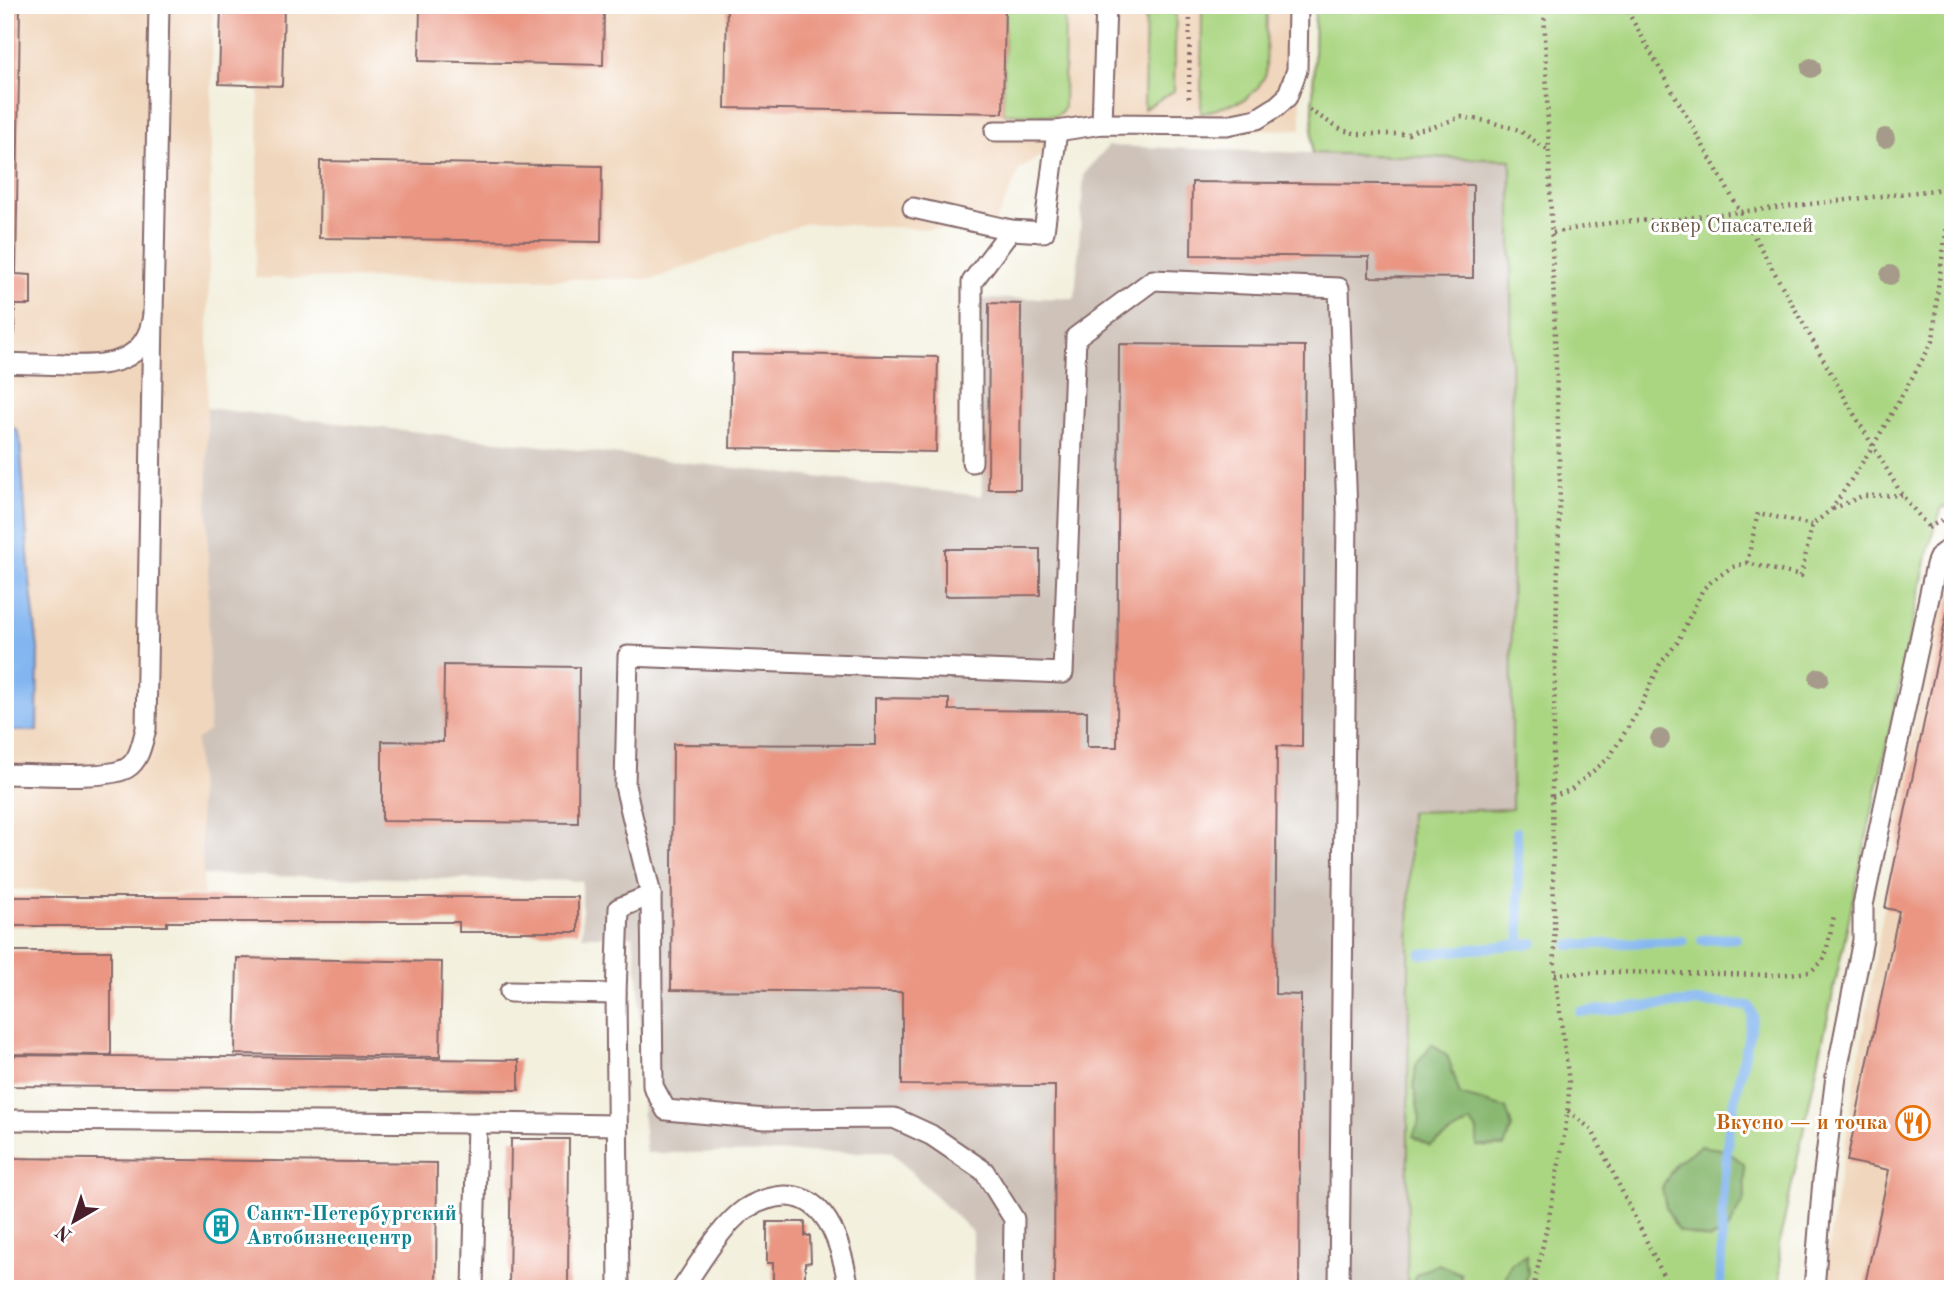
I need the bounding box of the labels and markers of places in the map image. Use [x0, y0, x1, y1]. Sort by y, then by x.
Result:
restaurant icon: Вкусно — и точка [1894, 1104, 1932, 1142]
place label: Вкусно — и точка [1716, 1113, 1888, 1134]
place label: Санкт-Петербургский Автобизнесцентр [246, 1204, 457, 1249]
building icon: Санкт-Петербургский Автобизнесцентр [202, 1207, 240, 1245]

